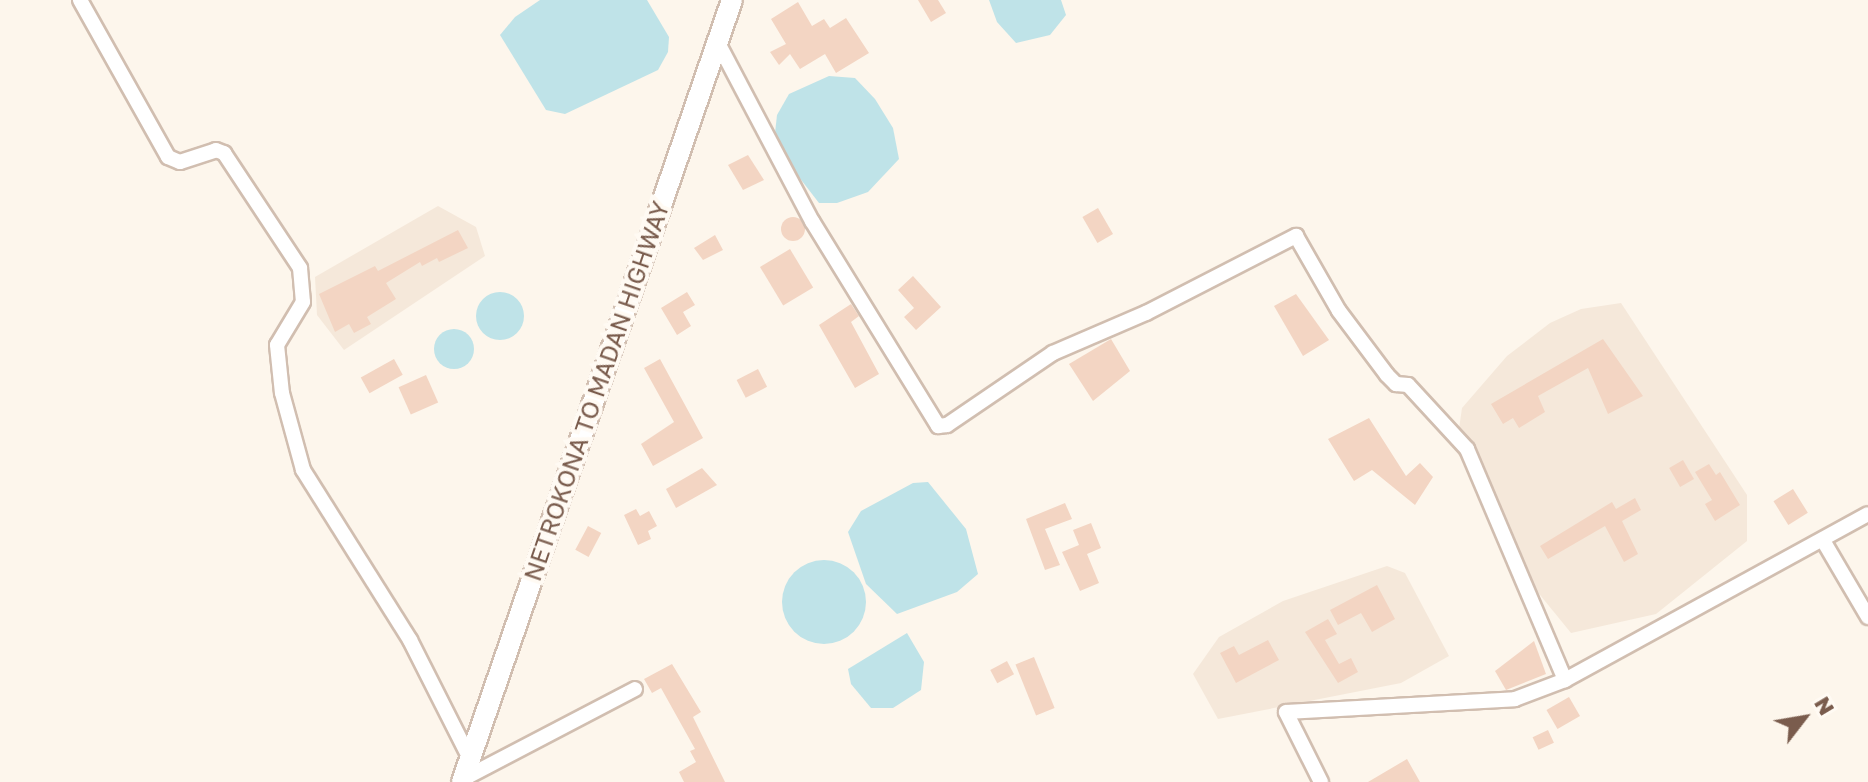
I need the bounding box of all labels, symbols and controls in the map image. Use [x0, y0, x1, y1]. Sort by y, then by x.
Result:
street label: NETROKONA TO MADAN HIGHWAY [517, 198, 675, 584]
north arrow [1764, 678, 1844, 758]
text: N [1809, 691, 1841, 719]

